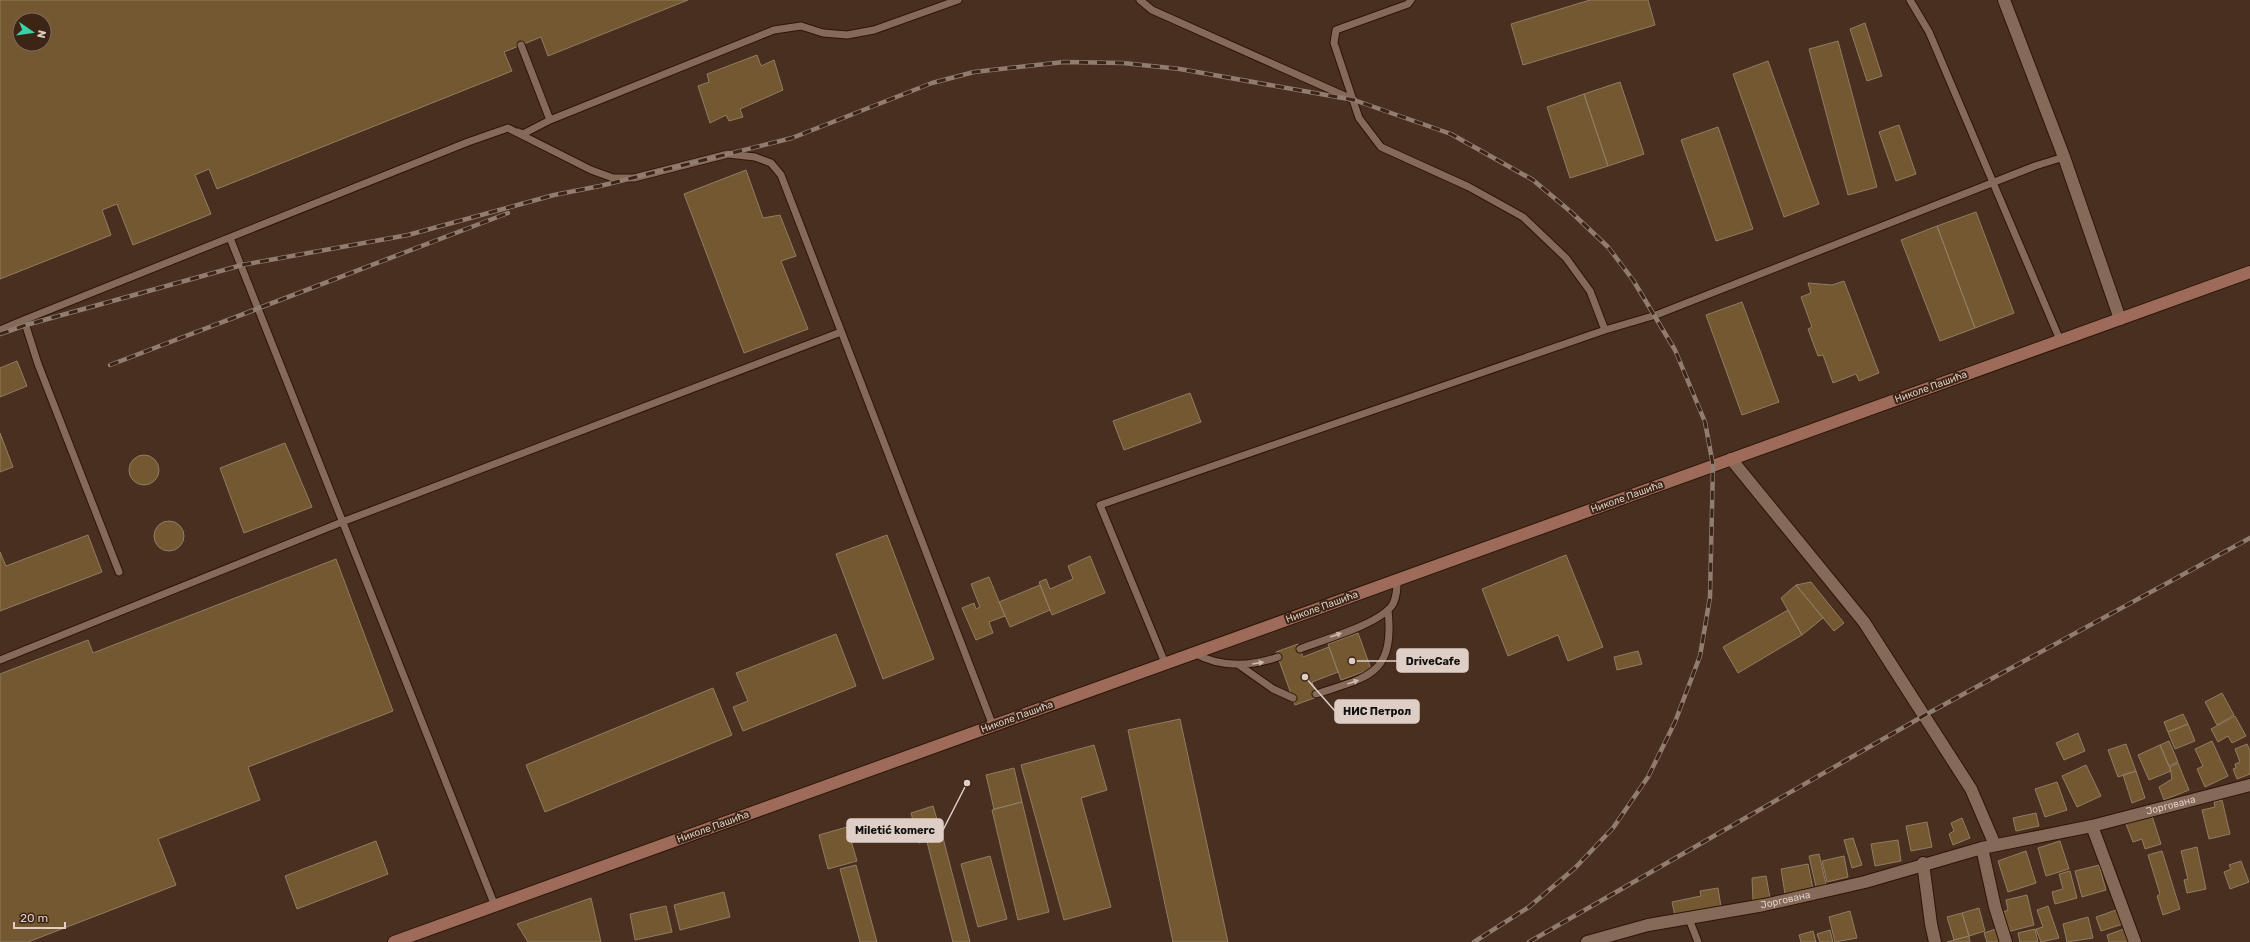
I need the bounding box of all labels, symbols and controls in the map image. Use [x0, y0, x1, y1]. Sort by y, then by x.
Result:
north arrow [12, 12, 52, 52]
text: N [34, 29, 48, 40]
street label: Николе Пашића [1893, 368, 1969, 406]
street label: Николе Пашића [1589, 478, 1665, 516]
street label: Николе Пашића [1284, 588, 1360, 626]
one-way arrow [1331, 632, 1343, 638]
callout: DriveCafe [1397, 649, 1468, 672]
text: DriveCafe [1406, 655, 1461, 668]
one-way arrow [1252, 659, 1264, 665]
one-way arrow [1347, 679, 1359, 685]
street label: Николе Пашића [979, 698, 1055, 736]
callout: НИС Петрол [1335, 700, 1419, 723]
text: НИС Петрол [1343, 705, 1411, 718]
street label: Јоргована [2145, 793, 2197, 818]
street label: Николе Пашића [675, 808, 751, 846]
callout: Miletić komerc [847, 819, 943, 842]
text: Miletić komerc [855, 824, 935, 837]
street label: Јоргована [1760, 889, 1812, 911]
scale bar [14, 904, 65, 930]
text: 20 m [20, 911, 48, 925]

